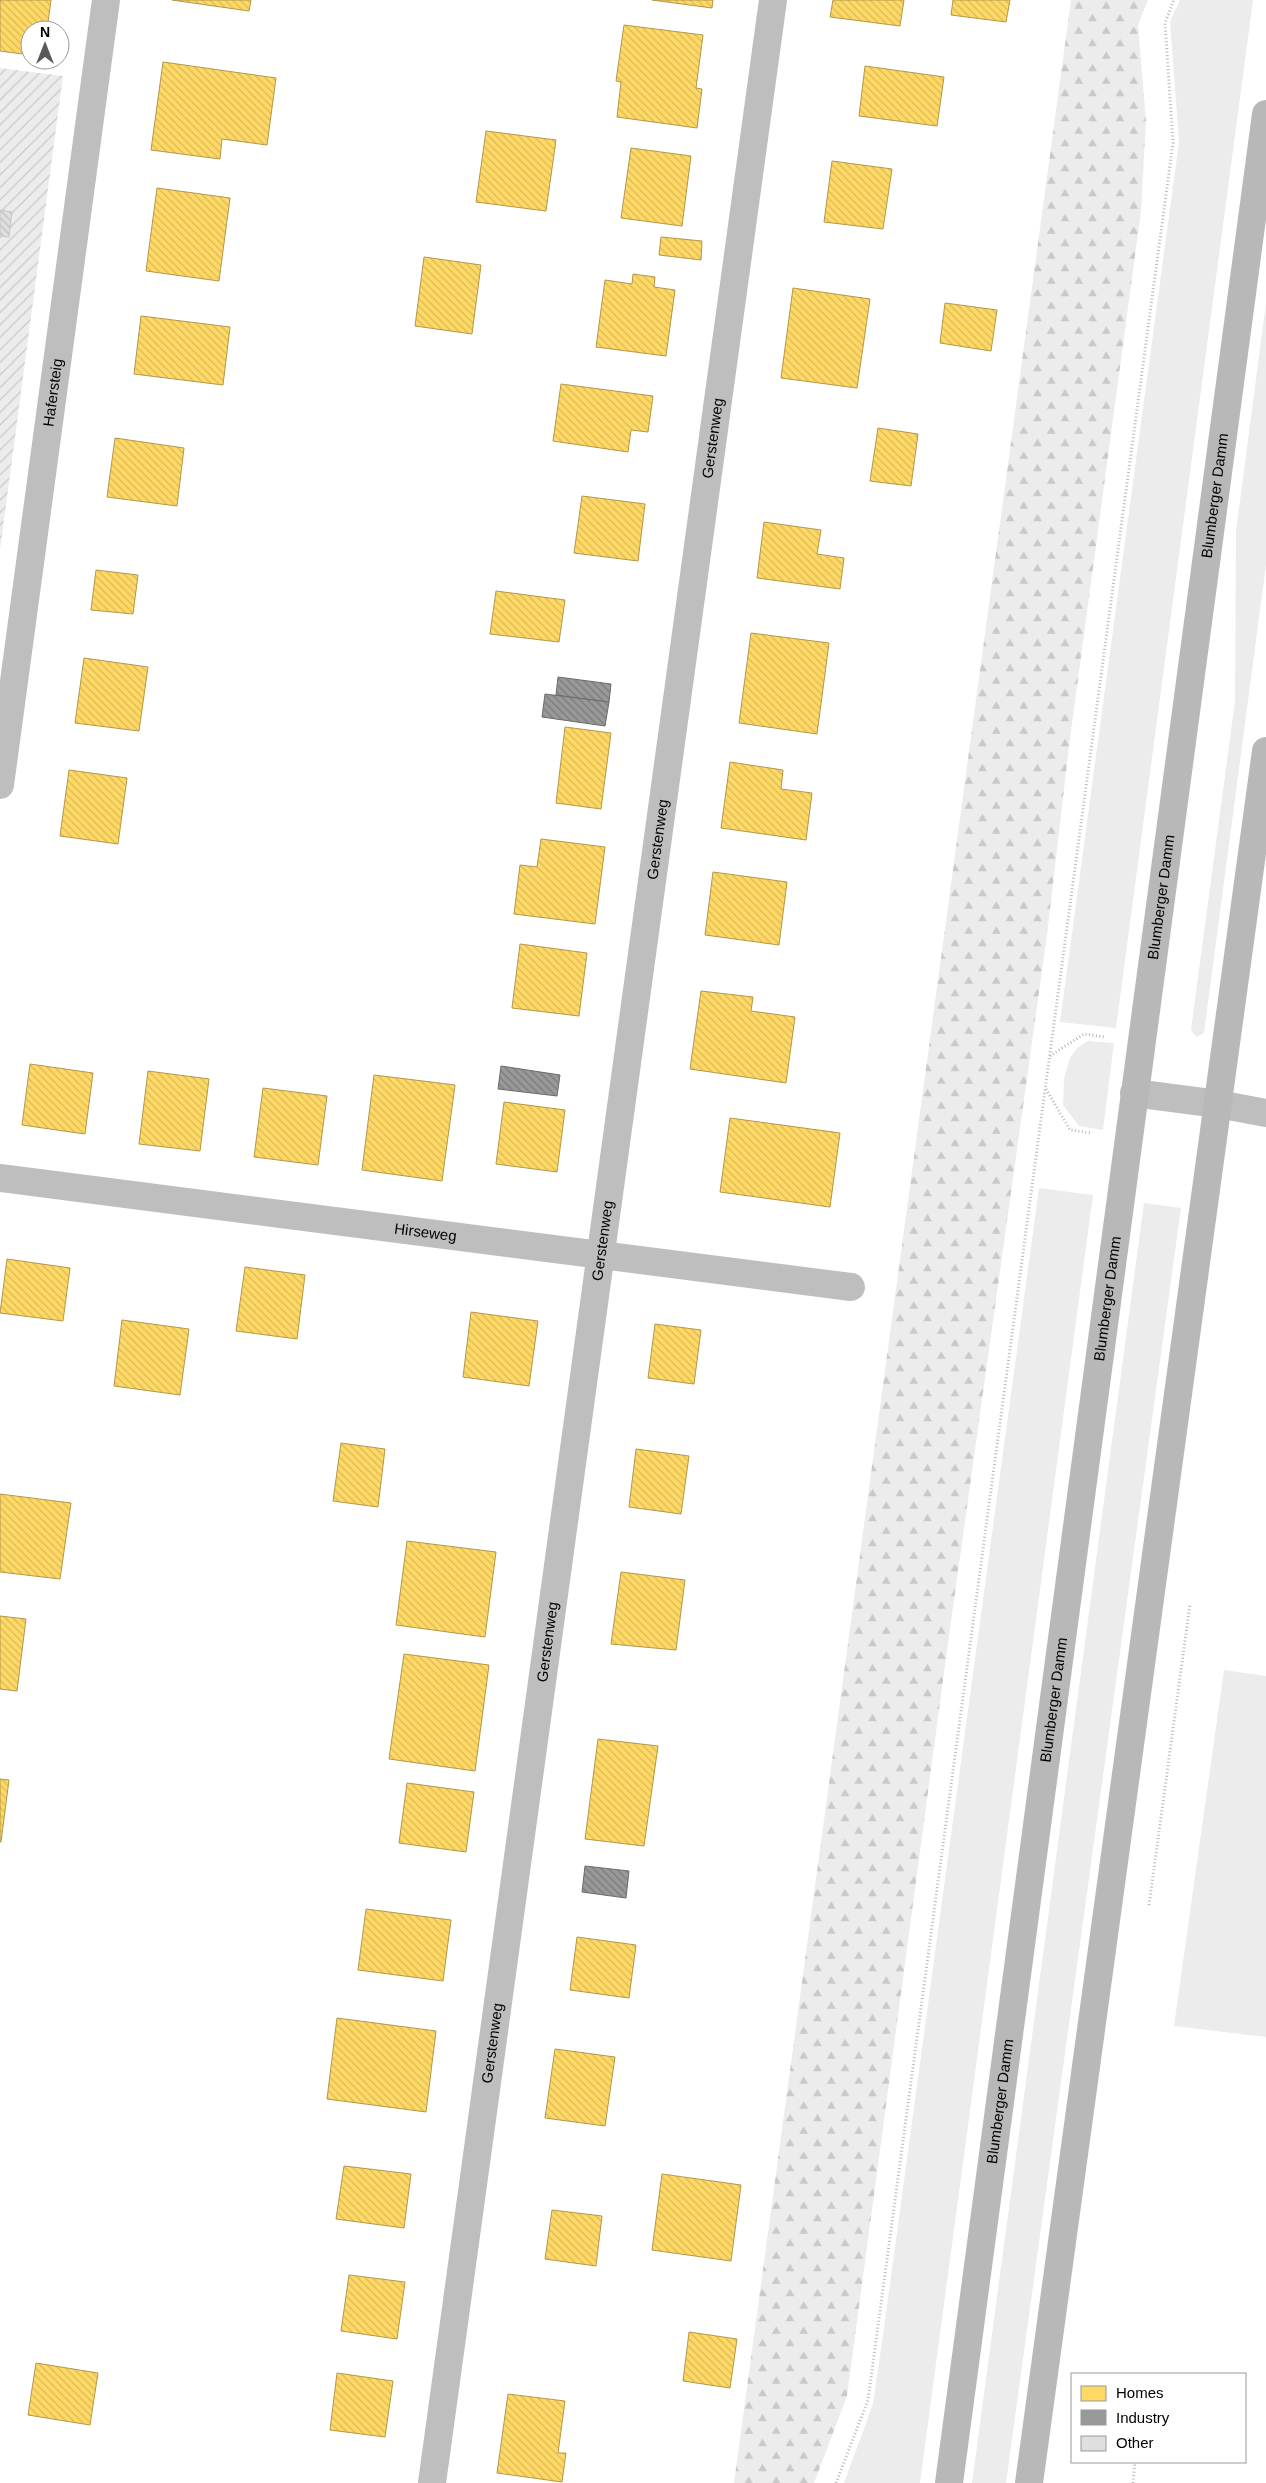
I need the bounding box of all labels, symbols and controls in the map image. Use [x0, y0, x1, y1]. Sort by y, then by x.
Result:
north arrow [20, 20, 70, 70]
text: N [40, 24, 50, 40]
street label: Hafersteig [39, 357, 65, 428]
street label: Gerstenweg [698, 397, 726, 479]
street label: Blumberger Damm [1198, 432, 1231, 559]
street label: Gerstenweg [643, 798, 671, 881]
street label: Blumberger Damm [1144, 834, 1177, 961]
street label: Gerstenweg [588, 1199, 616, 1282]
street label: Hirseweg [393, 1220, 458, 1244]
street label: Blumberger Damm [1090, 1235, 1124, 1362]
street label: Gerstenweg [533, 1601, 561, 1683]
street label: Blumberger Damm [1037, 1636, 1070, 1763]
street label: Gerstenweg [478, 2002, 506, 2084]
street label: Blumberger Damm [983, 2038, 1016, 2165]
legend [1071, 2373, 1246, 2463]
text: Homes [1116, 2384, 1164, 2401]
text: Industry [1116, 2409, 1170, 2426]
text: Other [1116, 2434, 1154, 2451]

